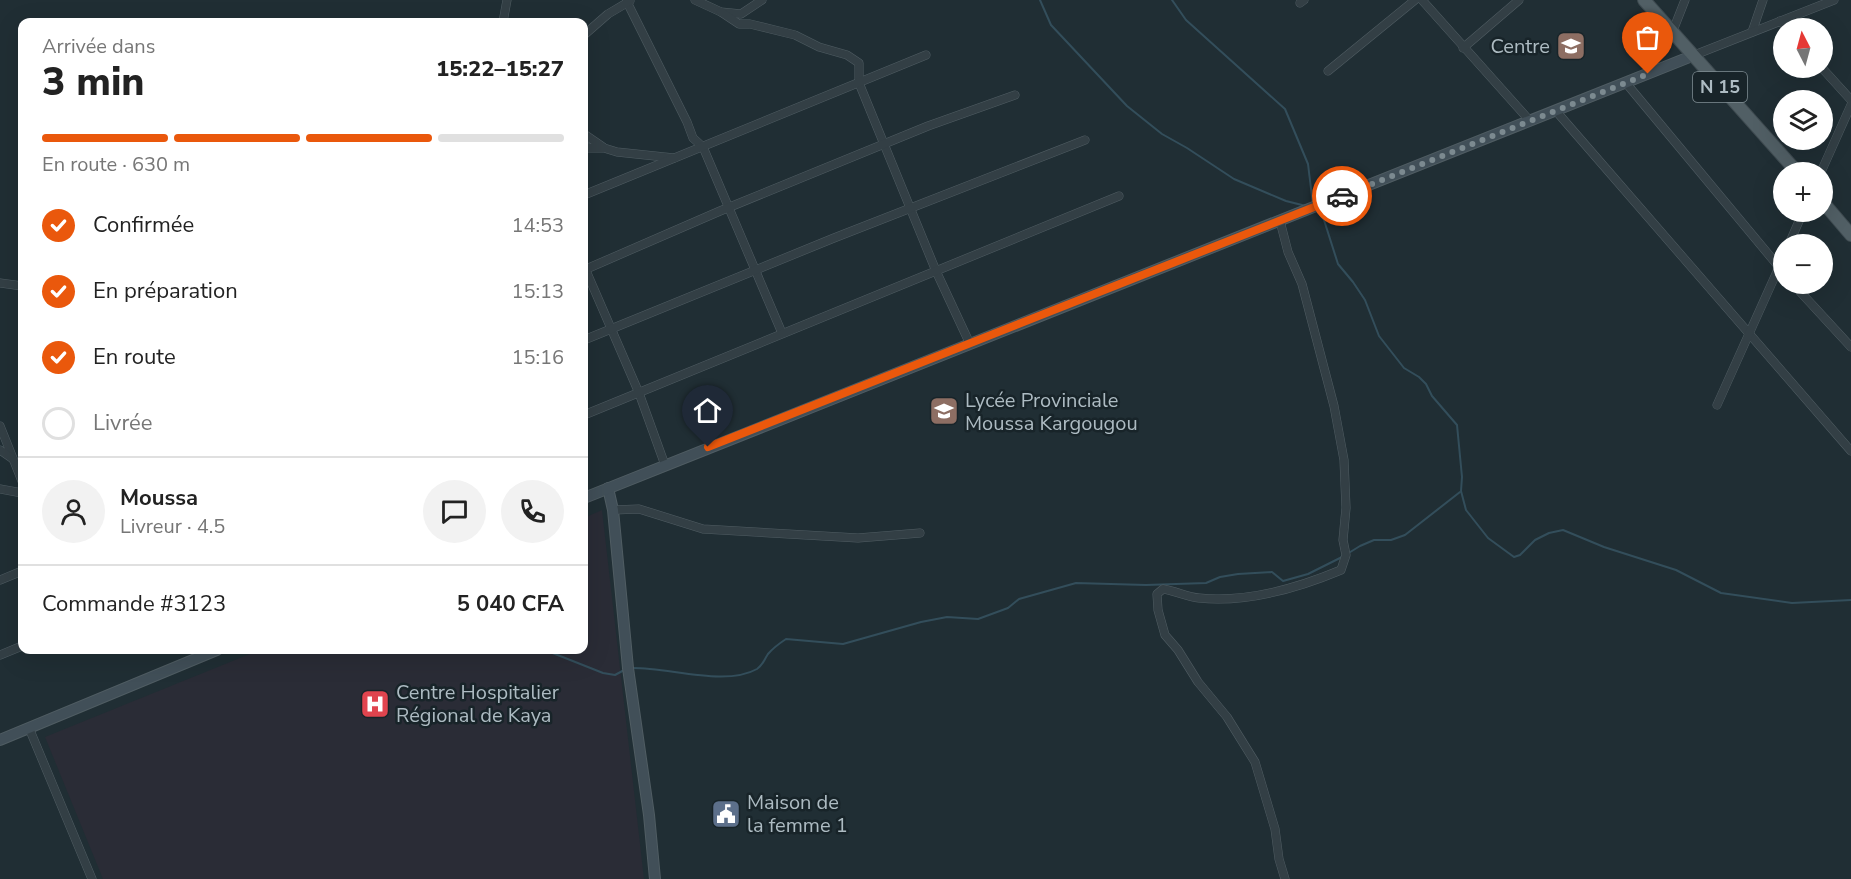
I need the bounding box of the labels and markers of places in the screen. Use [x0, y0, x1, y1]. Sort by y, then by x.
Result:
pin [1622, 12, 1673, 74]
school or university icon: Centre [1555, 30, 1587, 62]
place label: Centre [1491, 33, 1550, 60]
pin [682, 385, 733, 447]
place label: Lycée Provinciale Moussa Kargougou [965, 387, 1138, 437]
school or university icon: Lycée Provinciale Moussa Kargougou [928, 395, 960, 427]
place label: Centre Hospitalier Régional de Kaya [396, 679, 559, 729]
hospital icon: Centre Hospitalier Régional de Kaya [359, 688, 391, 720]
place label: Maison de la femme 1 [747, 789, 848, 839]
public building icon: Maison de la femme 1 [710, 798, 742, 830]

